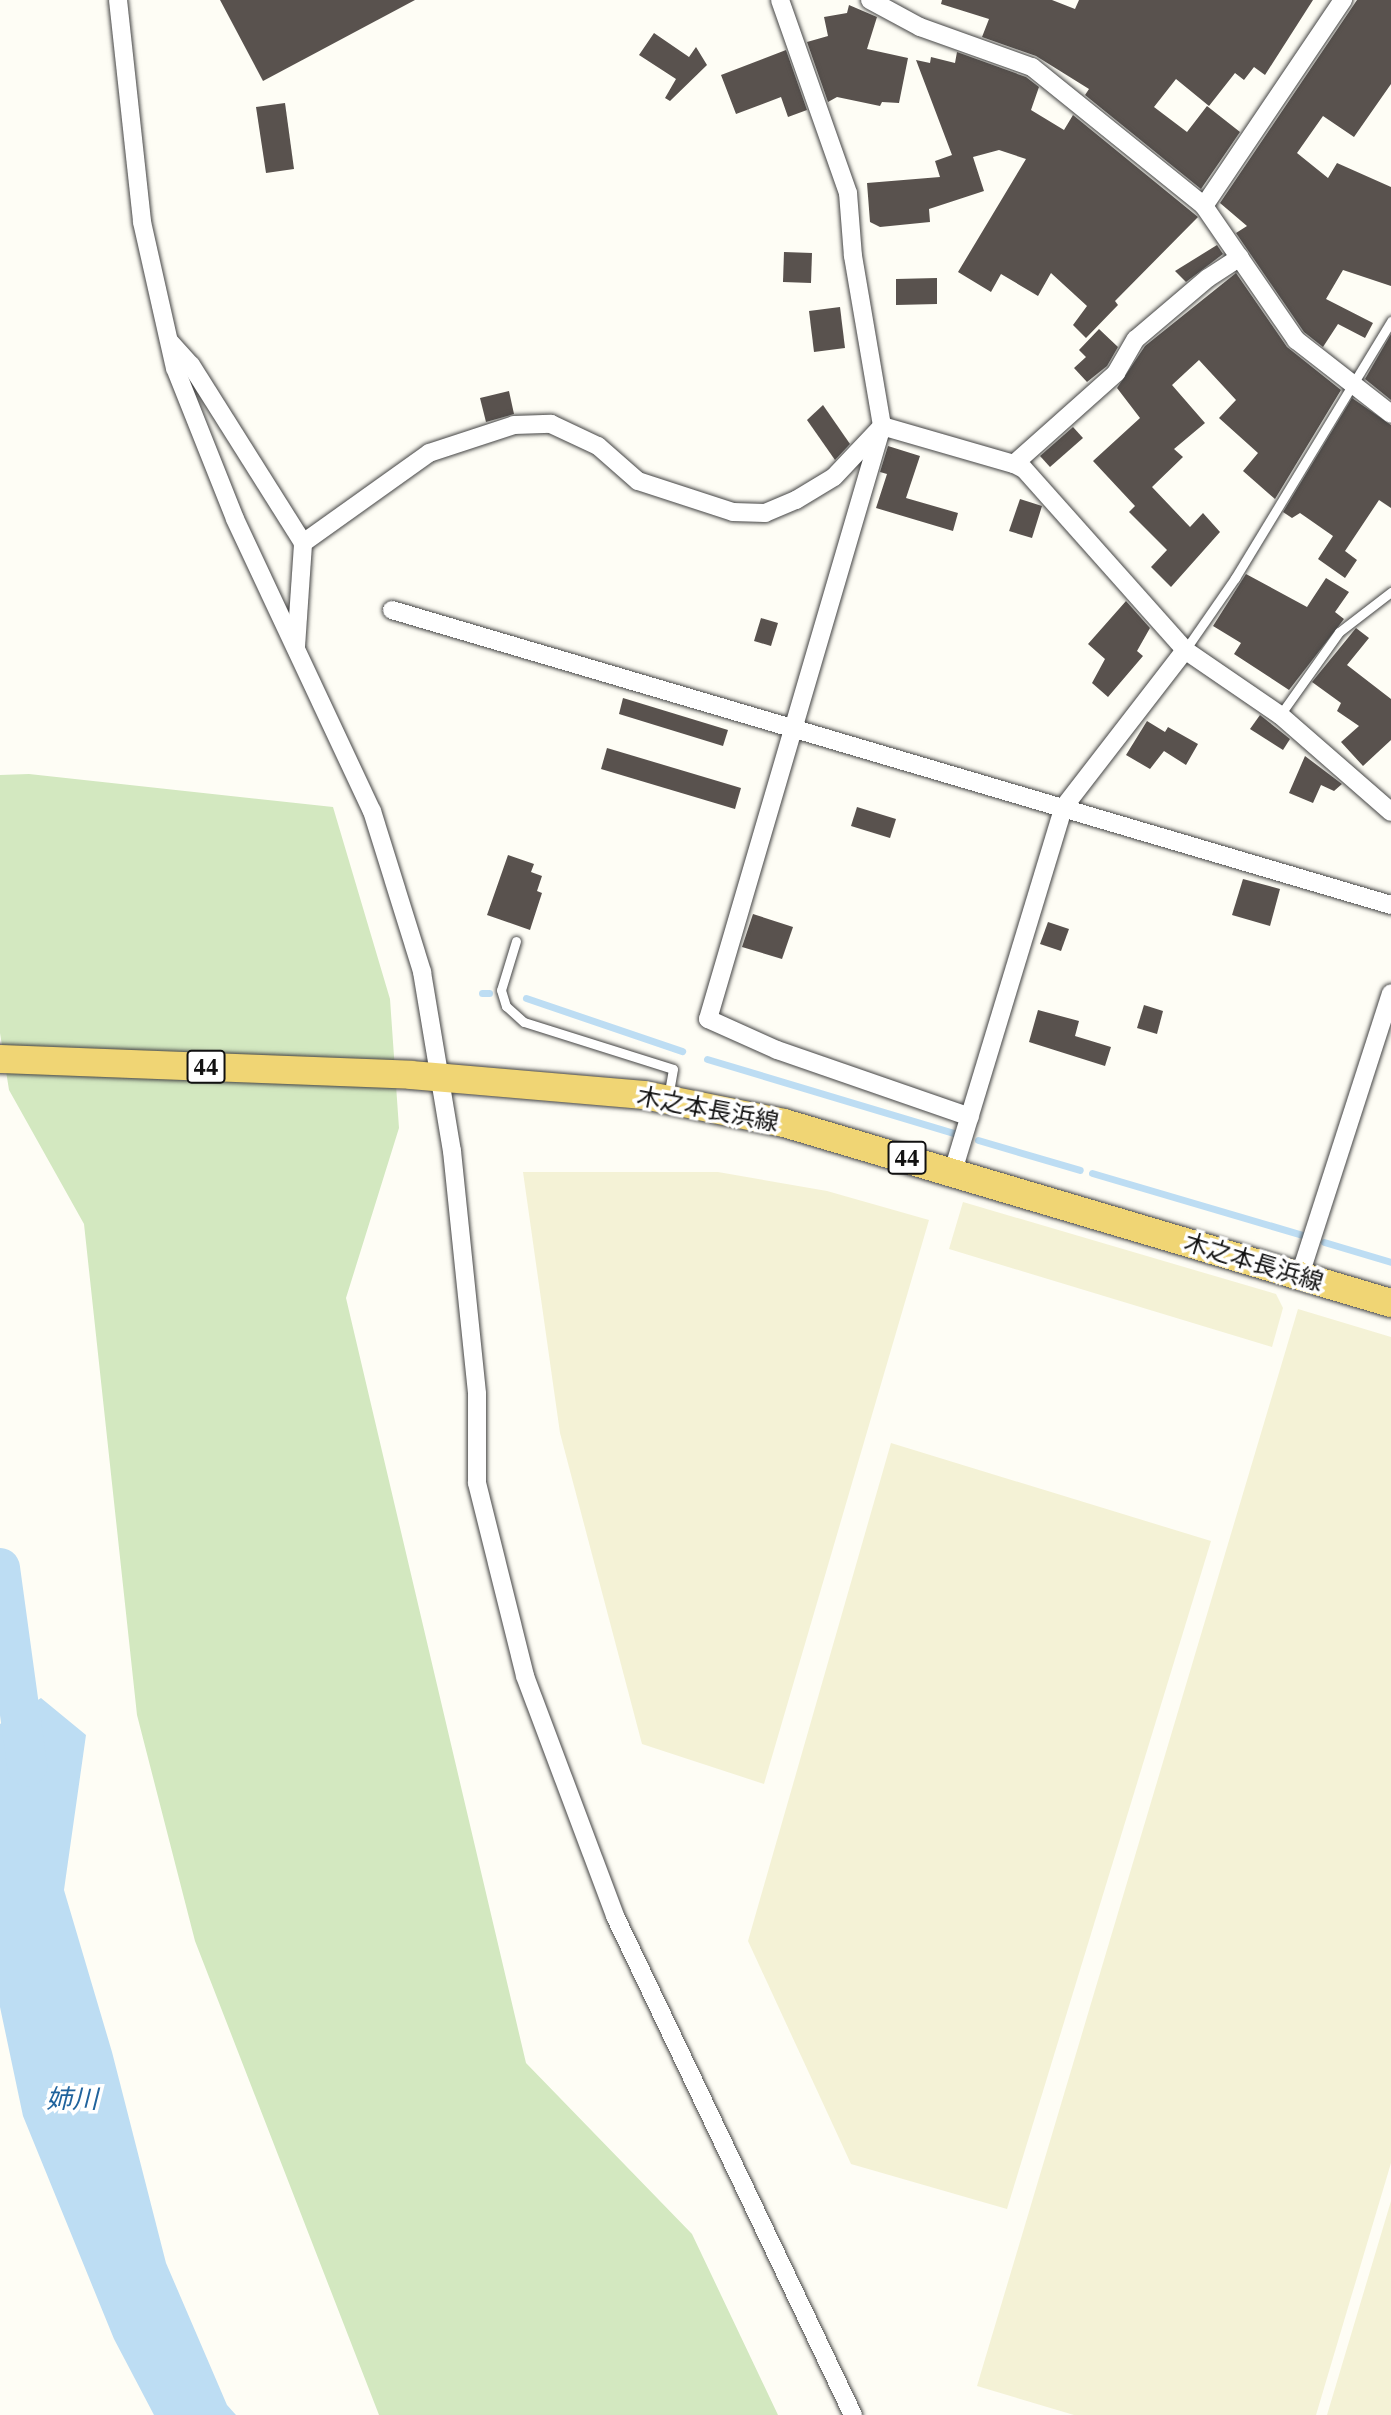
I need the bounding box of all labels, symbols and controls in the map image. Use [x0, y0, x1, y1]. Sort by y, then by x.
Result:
road number: 44 [185, 1048, 227, 1086]
street label: 木之本長浜線 [635, 1081, 781, 1137]
road number: 44 [886, 1138, 928, 1177]
street label: 木之本長浜線 [1181, 1227, 1327, 1297]
water label: 姉川 [46, 2084, 98, 2116]

